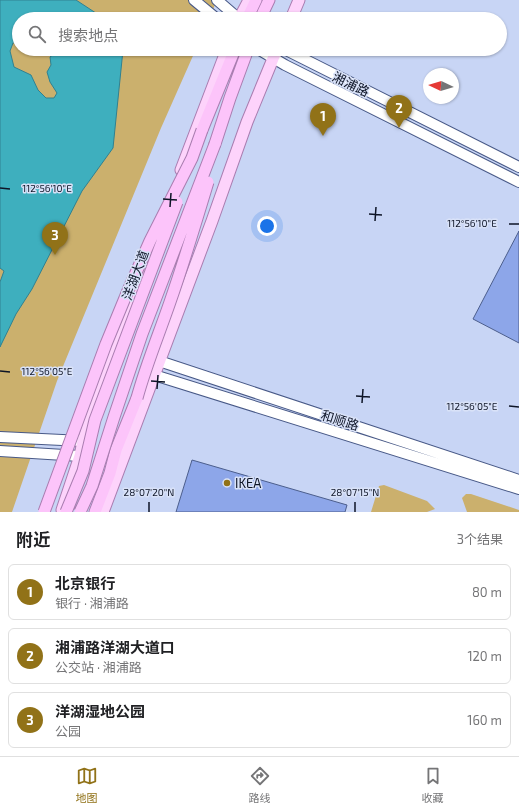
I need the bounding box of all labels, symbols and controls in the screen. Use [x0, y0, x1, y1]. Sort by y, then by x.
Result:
search box [12, 12, 507, 56]
icon: search [26, 23, 48, 45]
text: 搜索地点 [58, 26, 118, 44]
street label: 湘浦路 [330, 68, 372, 100]
north arrow [423, 68, 459, 104]
pin: 2 [386, 95, 412, 128]
pin: 1 [310, 103, 336, 136]
text: 112°56'10"E [22, 182, 72, 194]
your location [257, 216, 277, 236]
text: 112°56'10"E [447, 217, 497, 229]
pin: 3 [42, 222, 68, 255]
street label: 洋湖大道 [119, 248, 151, 302]
text: 112°56'05"E [22, 365, 73, 377]
text: 112°56'05"E [447, 400, 498, 412]
street label: 和顺路 [319, 407, 361, 433]
place label: IKEA [235, 475, 261, 491]
marker: IKEA [222, 478, 232, 488]
text: 28°07'20"N [124, 486, 174, 498]
text: 28°07'15"N [331, 486, 379, 498]
text: 附近 [16, 529, 50, 549]
text: 3个结果 [457, 531, 503, 547]
text: 北京银行 [55, 574, 115, 592]
text: 1 [27, 584, 33, 600]
text: 80 m [472, 584, 502, 600]
text: 银行 · 湘浦路 [55, 595, 129, 611]
text: 湘浦路洋湖大道口 [55, 638, 175, 656]
text: 2 [26, 648, 34, 664]
text: 120 m [467, 648, 502, 664]
text: 公交站 · 湘浦路 [55, 659, 142, 675]
text: 洋湖湿地公园 [55, 702, 145, 720]
text: 3 [26, 712, 34, 728]
text: 160 m [467, 712, 502, 728]
text: 公园 [55, 723, 81, 739]
tab: 地图 [76, 765, 98, 805]
tab: 路线 [249, 765, 271, 805]
tab: 收藏 [422, 765, 444, 805]

